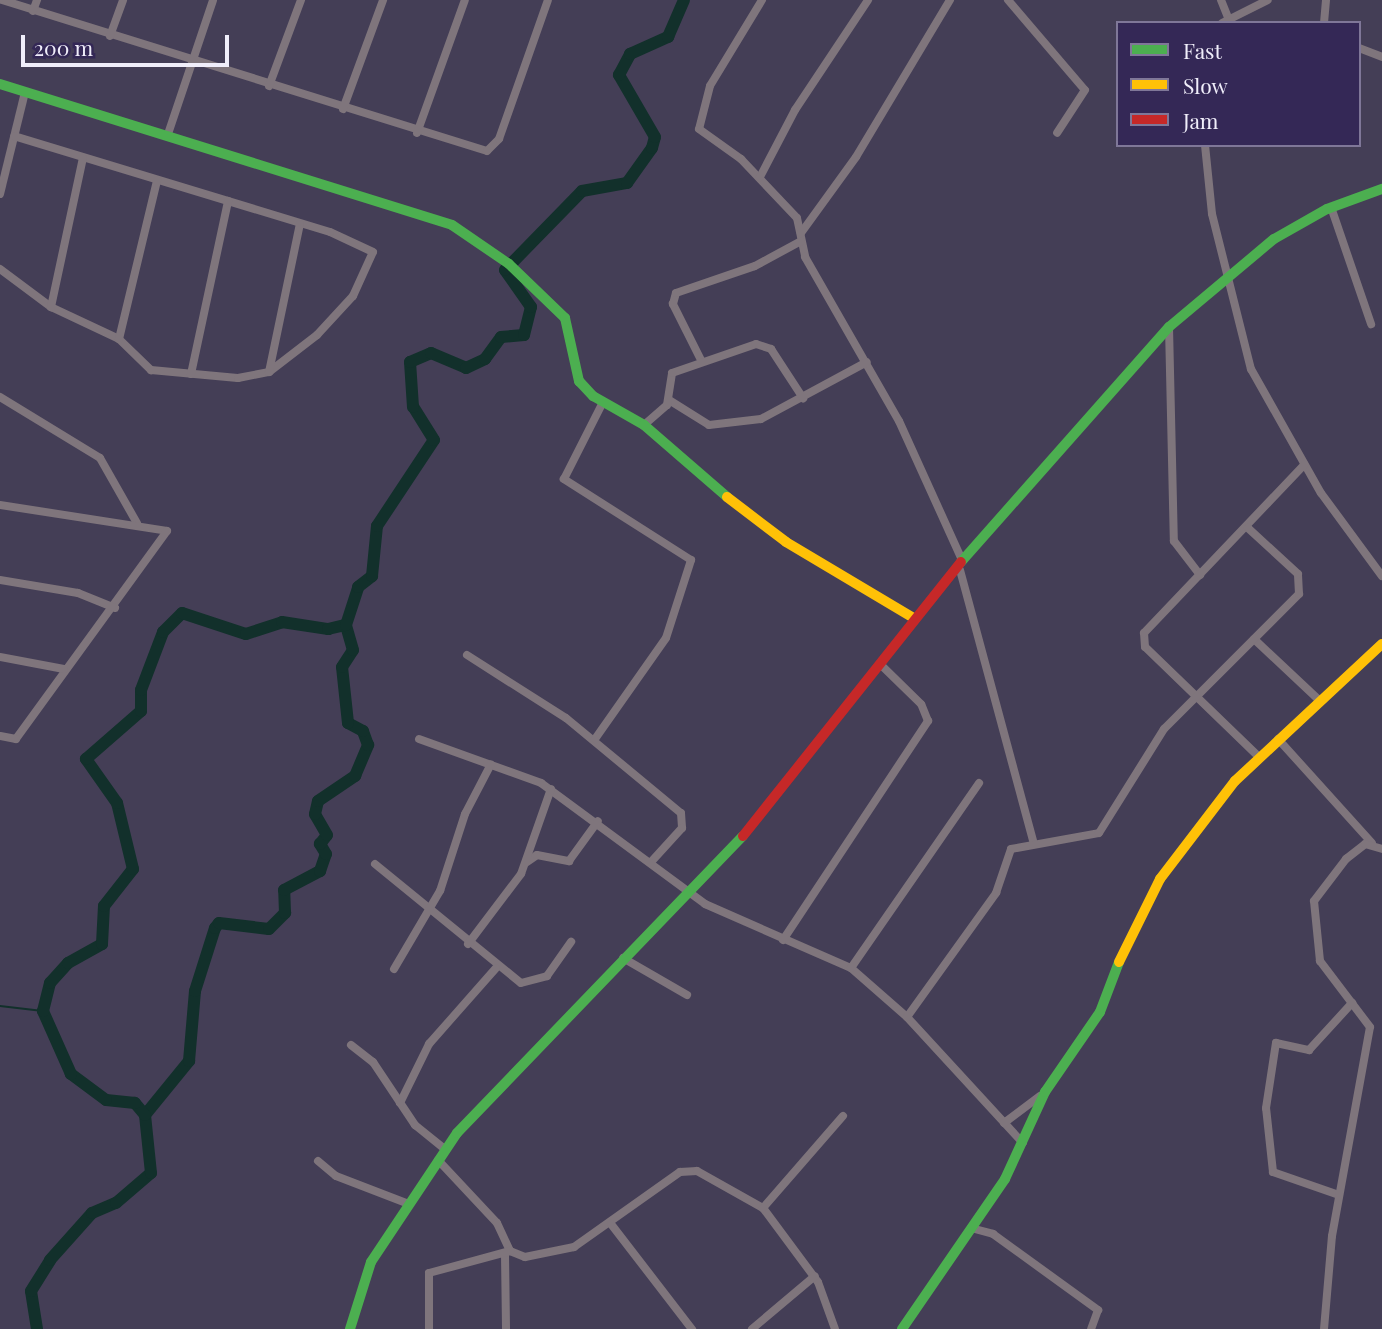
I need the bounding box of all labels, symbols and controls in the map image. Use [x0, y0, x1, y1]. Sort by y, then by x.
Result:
scale bar [24, 21, 233, 65]
legend [1116, 21, 1361, 147]
text: 200 m [34, 33, 93, 61]
text: Fast [1183, 36, 1222, 64]
text: Slow [1183, 71, 1228, 99]
text: Jam [1183, 106, 1219, 134]

